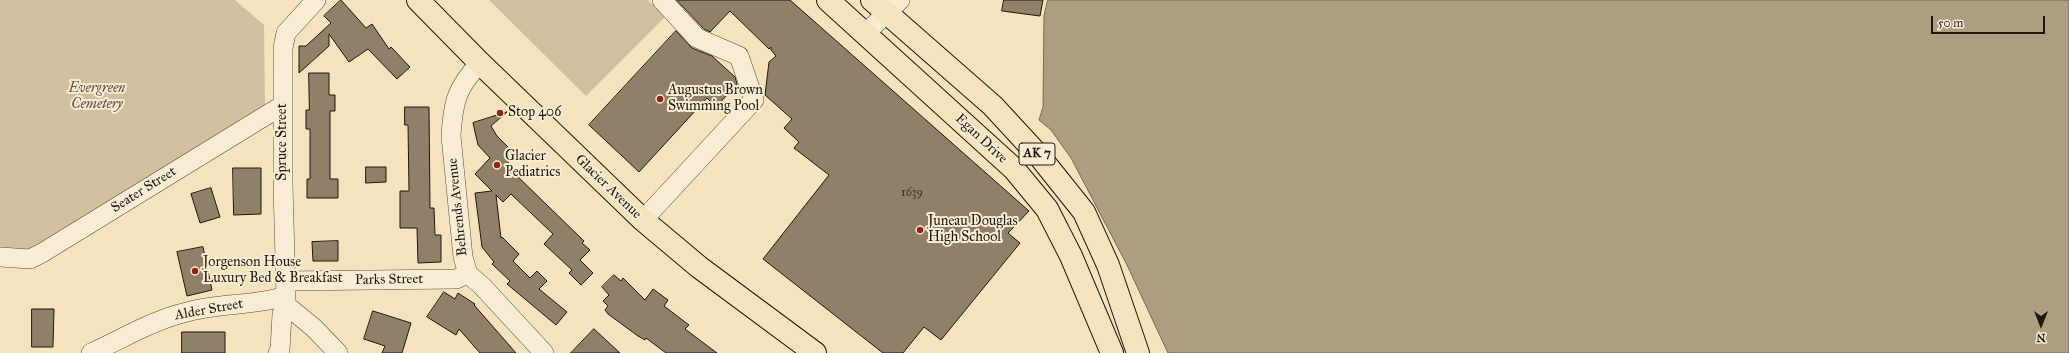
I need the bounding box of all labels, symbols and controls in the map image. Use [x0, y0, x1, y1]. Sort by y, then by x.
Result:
scale bar [1933, 8, 2047, 34]
text: 50 m [1938, 16, 1963, 30]
park label: Evergreen Cemetery [69, 81, 125, 114]
place label: Augustus Brown Swimming Pool [668, 83, 763, 116]
marker: Augustus Brown Swimming Pool [655, 94, 665, 104]
street label: Spruce Street [275, 103, 291, 181]
place label: Stop 406 [508, 105, 561, 121]
marker: Stop 406 [495, 108, 505, 118]
street label: Egan Drive [951, 111, 1011, 167]
road number: AK 7 [1019, 143, 1055, 165]
place label: Glacier Pediatrics [505, 149, 560, 182]
street label: Glacier Avenue [571, 151, 645, 223]
street label: Behrends Avenue [444, 157, 472, 257]
marker: Glacier Pediatrics [492, 160, 502, 170]
street label: Seater Street [108, 163, 180, 217]
house number: 1639 [901, 186, 923, 200]
place label: Juneau Douglas High School [928, 214, 1018, 246]
marker: Juneau Douglas High School [915, 225, 925, 235]
place label: Jorgenson House Luxury Bed & Breakfast [203, 255, 343, 288]
marker: Jorgenson House Luxury Bed & Breakfast [190, 266, 200, 276]
street label: Parks Street [355, 271, 423, 289]
street label: Alder Street [174, 296, 244, 324]
north arrow [2021, 305, 2061, 345]
text: N [2036, 331, 2046, 344]

